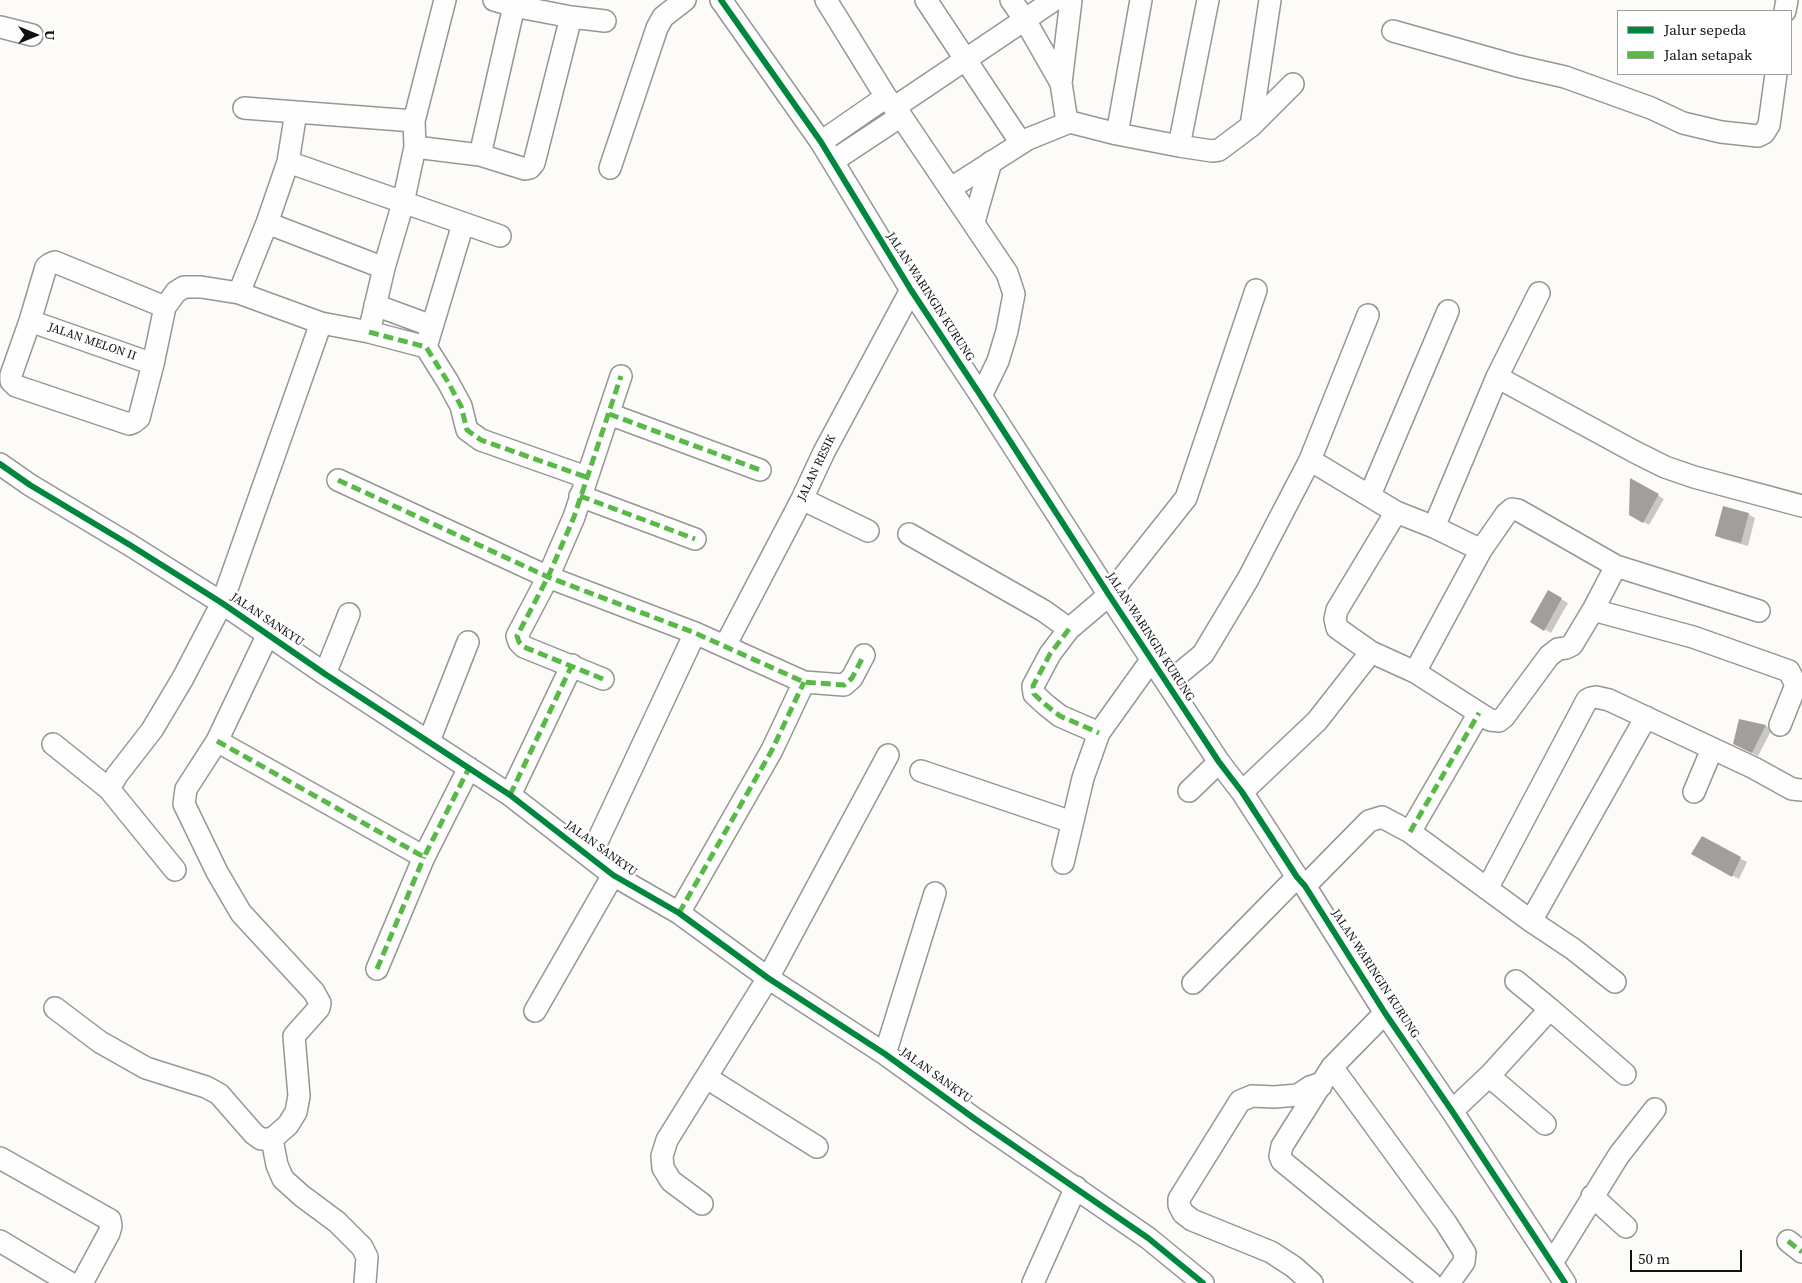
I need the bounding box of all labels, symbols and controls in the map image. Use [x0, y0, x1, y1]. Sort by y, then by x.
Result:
north arrow [10, 10, 60, 60]
legend [1617, 10, 1792, 75]
text: Jalur sepeda [1664, 19, 1746, 40]
text: U [40, 30, 60, 40]
text: Jalan setapak [1664, 44, 1752, 65]
street label: JALAN WARINGIN KURUNG [883, 230, 977, 364]
street label: JALAN MELON II [46, 320, 138, 364]
street label: JALAN RESIK [795, 432, 839, 504]
street label: JALAN WARINGIN KURUNG [1103, 570, 1197, 704]
street label: JALAN SANKYU [228, 590, 306, 650]
street label: JALAN SANKYU [562, 818, 640, 880]
street label: JALAN WARINGIN KURUNG [1328, 907, 1422, 1041]
street label: JALAN SANKYU [897, 1045, 975, 1107]
scale bar [1632, 1240, 1744, 1272]
text: 50 m [1638, 1248, 1670, 1269]

